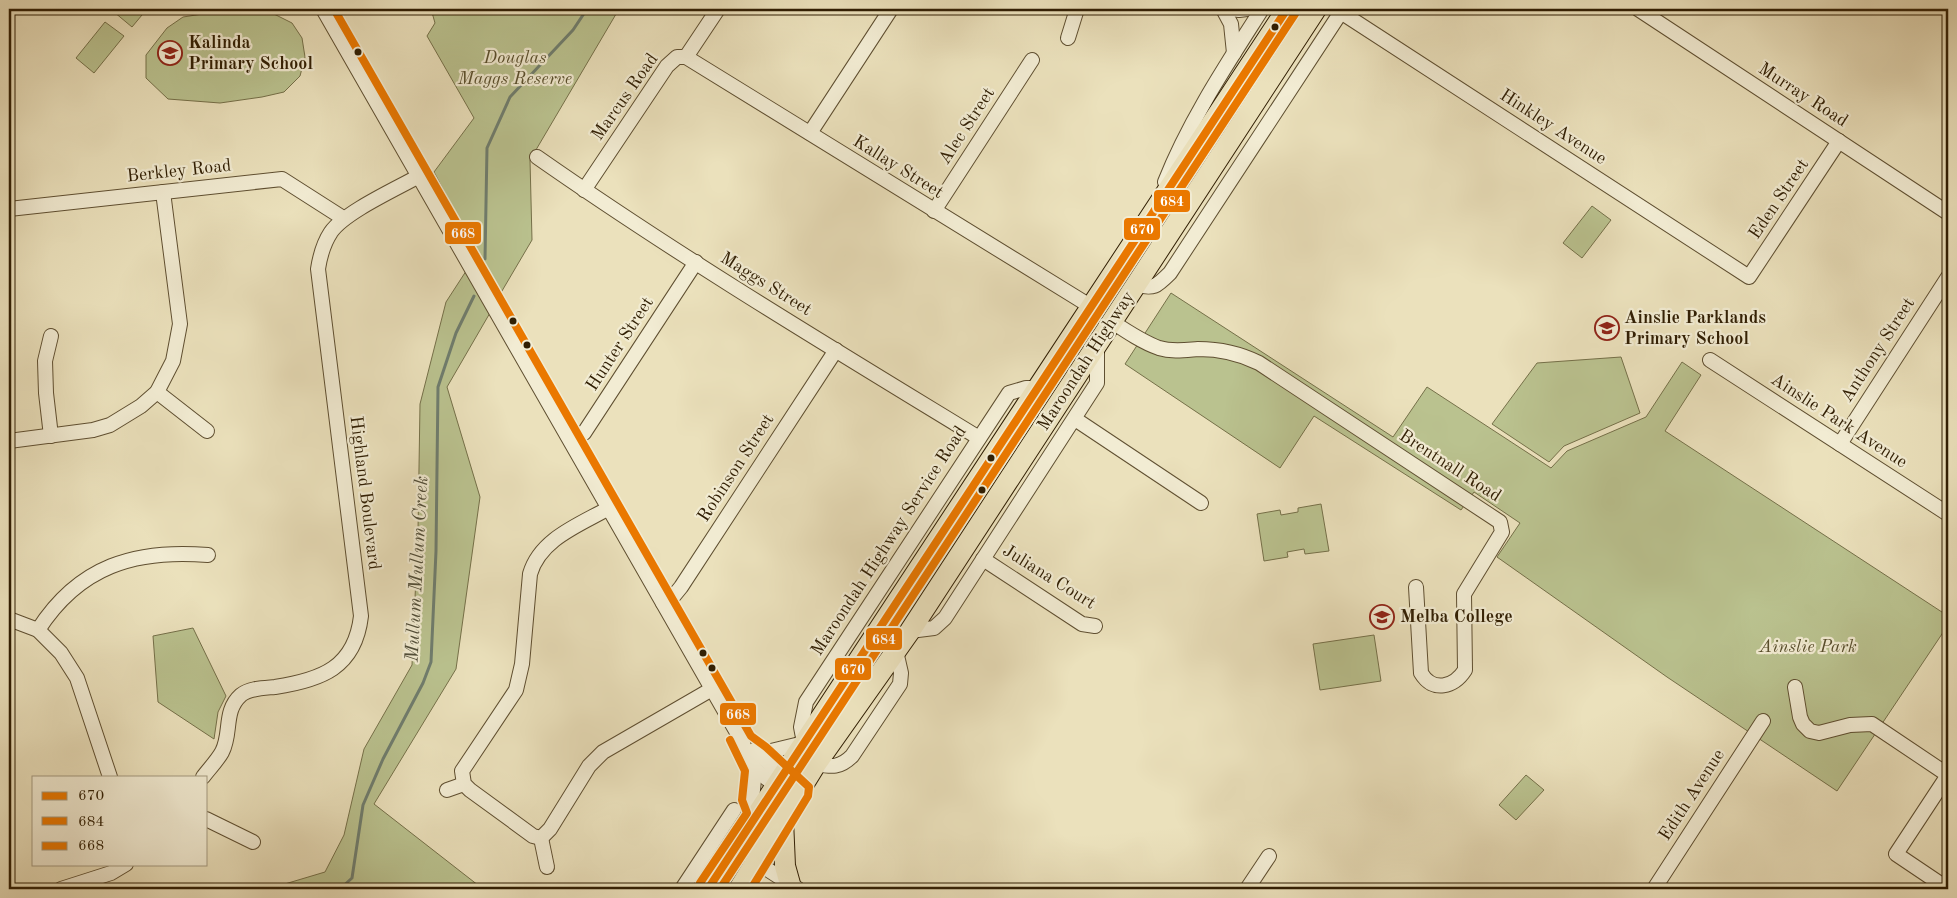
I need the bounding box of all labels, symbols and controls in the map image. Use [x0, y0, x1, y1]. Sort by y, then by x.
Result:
unlabelled marker [1270, 22, 1280, 32]
place label: Kalinda Primary School [188, 34, 313, 73]
school or university icon: Kalinda Primary School [157, 40, 183, 66]
unlabelled marker [353, 47, 363, 57]
park label: Douglas Maggs Reserve [457, 49, 572, 88]
street label: Marcus Road [588, 50, 662, 144]
street label: Murray Road [1755, 59, 1851, 131]
street label: Alec Street [936, 84, 998, 168]
street label: Hinkley Avenue [1497, 86, 1609, 168]
street label: Kallay Street [850, 132, 946, 202]
street label: Eden Street [1746, 156, 1812, 242]
street label: Berkley Road [126, 157, 232, 185]
line badge: 684 [1153, 189, 1191, 213]
text: 684 [1160, 195, 1184, 209]
line badge: 670 [1123, 217, 1161, 241]
line badge: 668 [444, 221, 482, 245]
text: 670 [1130, 223, 1154, 237]
text: 668 [451, 227, 475, 241]
street label: Maggs Street [717, 249, 815, 319]
street label: Maroondah Highway [1034, 288, 1138, 434]
street label: Hunter Street [583, 294, 657, 394]
street label: Anthony Street [1838, 295, 1918, 405]
place label: Ainslie Parklands Primary School [1624, 309, 1766, 348]
school or university icon: Ainslie Parklands Primary School [1594, 315, 1620, 341]
unlabelled marker [508, 316, 518, 326]
unlabelled marker [522, 340, 532, 350]
street label: Ainslie Park Avenue [1768, 370, 1910, 472]
street label: Robinson Street [694, 411, 778, 525]
street label: Highland Boulevard [347, 415, 383, 571]
street label: Maroondah Highway Service Road [808, 423, 970, 659]
street label: Brentnall Road [1396, 426, 1504, 506]
unlabelled marker [986, 453, 996, 463]
water label: Mullum Mullum Creek [404, 475, 432, 664]
unlabelled marker [977, 485, 987, 495]
street label: Juliana Court [999, 541, 1099, 613]
school or university icon: Melba College [1369, 604, 1395, 630]
place label: Melba College [1400, 608, 1513, 626]
line badge: 684 [865, 627, 903, 651]
text: 684 [872, 633, 896, 647]
park label: Ainslie Park [1758, 638, 1857, 656]
unlabelled marker [698, 648, 708, 658]
line badge: 670 [834, 657, 872, 681]
unlabelled marker [707, 663, 717, 673]
text: 670 [841, 663, 865, 677]
line badge: 668 [719, 702, 757, 726]
text: 668 [726, 708, 750, 722]
street label: Edith Avenue [1656, 746, 1728, 844]
legend [32, 776, 208, 866]
text: 670 [78, 789, 104, 804]
text: 684 [78, 815, 104, 830]
text: 668 [78, 839, 104, 854]

